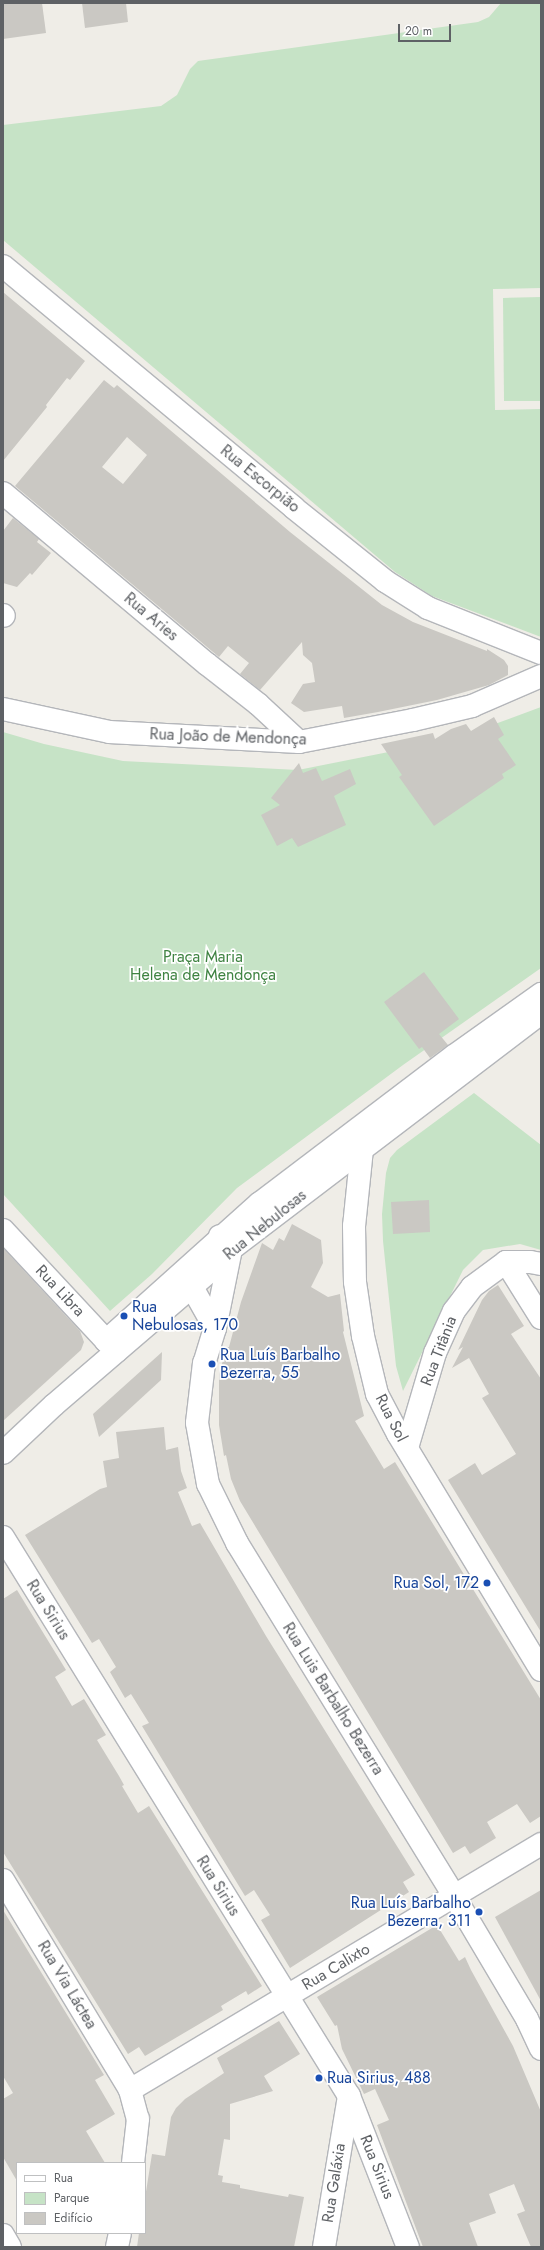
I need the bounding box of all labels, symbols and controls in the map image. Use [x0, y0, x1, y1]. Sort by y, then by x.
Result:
scale bar [400, 16, 453, 42]
text: 20 m [405, 22, 432, 40]
street label: Rua Escorpião [216, 441, 304, 517]
street label: Rua Aries [120, 589, 182, 645]
street label: Rua João de Mendonça [149, 725, 307, 749]
park label: Praça Maria Helena de Mendonça [130, 947, 276, 985]
street label: Rua Nebulosas [220, 1186, 310, 1264]
street label: Rua Libra [31, 1261, 89, 1321]
place label: Rua Nebulosas, 170 [132, 1297, 238, 1335]
marker: Rua Nebulosas, 170 [119, 1311, 129, 1321]
street label: Rua Titânia [417, 1313, 461, 1389]
place label: Rua Luís Barbalho Bezerra, 55 [220, 1345, 340, 1383]
marker: Rua Luís Barbalho Bezerra, 55 [207, 1359, 217, 1369]
street label: Rua Sol [371, 1391, 411, 1445]
place label: Rua Sol, 172 [394, 1573, 479, 1593]
street label: Rua Sirius [22, 1576, 74, 1644]
marker: Rua Sol, 172 [482, 1578, 492, 1588]
street label: Rua Luis Barbalho Bezerra [278, 1619, 388, 1779]
street label: Rua Sirius [192, 1852, 244, 1920]
place label: Rua Luís Barbalho Bezerra, 311 [351, 1893, 471, 1931]
marker: Rua Luís Barbalho Bezerra, 311 [474, 1907, 484, 1917]
street label: Rua Via Láctea [33, 1937, 101, 2033]
street label: Rua Calixto [299, 1939, 373, 1995]
place label: Rua Sirius, 488 [327, 2068, 431, 2088]
marker: Rua Sirius, 488 [314, 2073, 324, 2083]
street label: Rua Sirius [355, 2132, 399, 2202]
street label: Rua Galáxia [318, 2142, 350, 2224]
legend [16, 2162, 146, 2234]
text: Rua [54, 2169, 73, 2187]
text: Parque [54, 2189, 89, 2207]
text: Edifício [54, 2209, 93, 2227]

